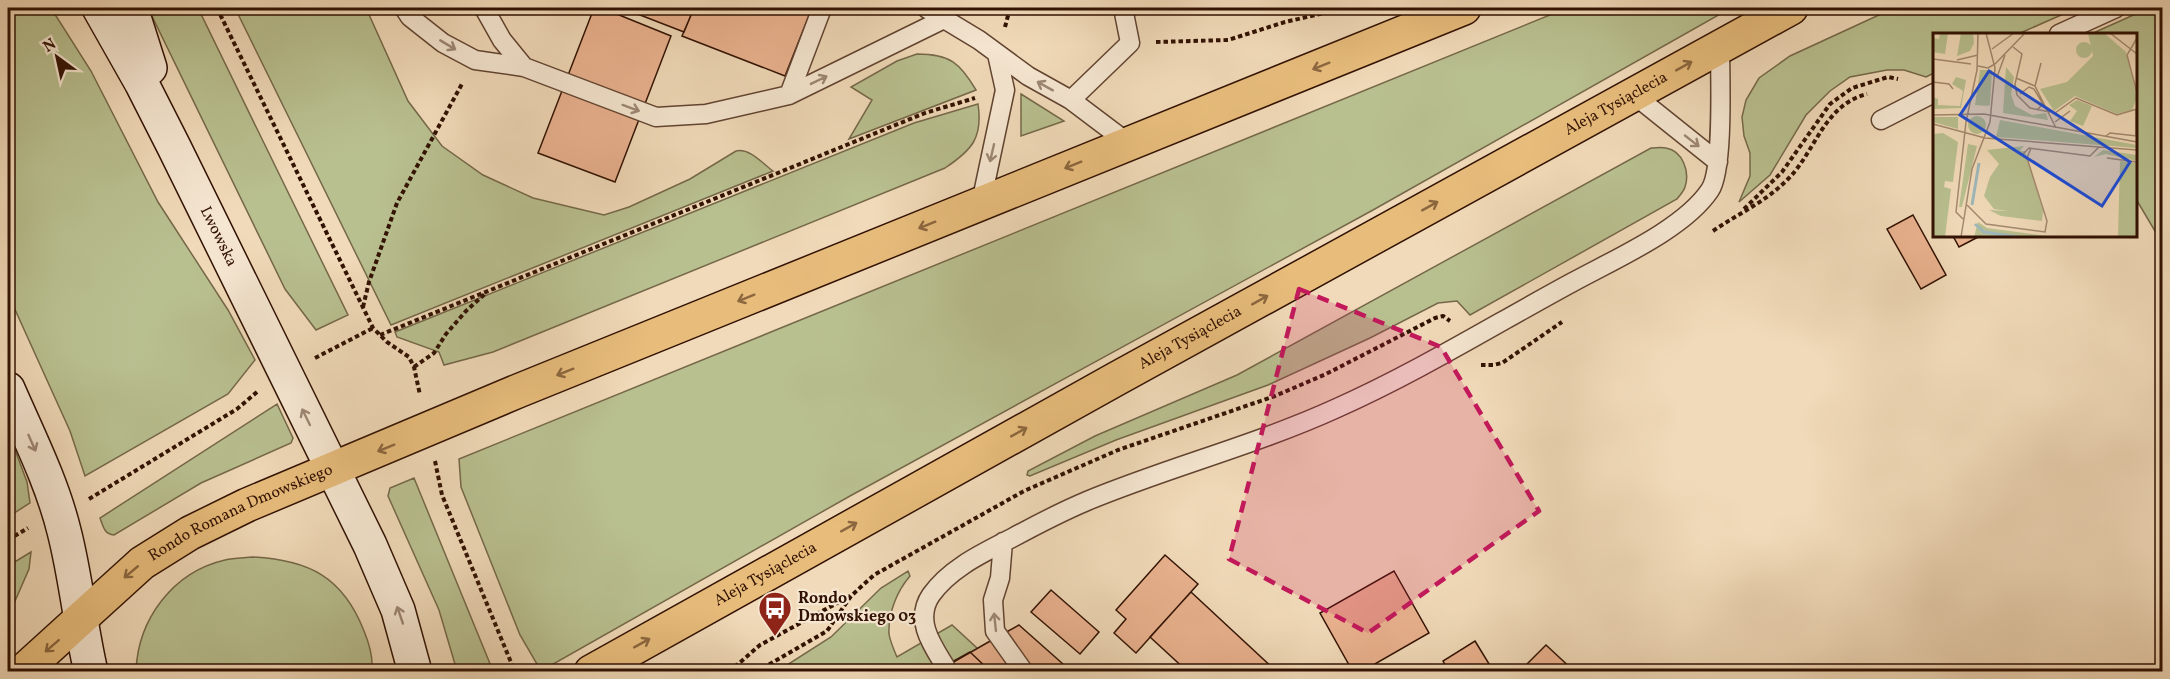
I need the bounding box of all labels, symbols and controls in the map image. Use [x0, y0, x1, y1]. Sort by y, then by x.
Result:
north arrow [27, 27, 87, 87]
inset map [1933, 33, 2137, 237]
text: N [39, 34, 61, 58]
one-way arrow [439, 39, 456, 51]
one-way arrow [1675, 60, 1692, 72]
one-way arrow [1312, 61, 1331, 72]
street label: Aleja Tysiąclecia [1561, 67, 1672, 141]
one-way arrow [809, 74, 827, 86]
one-way arrow [1037, 80, 1055, 91]
one-way arrow [621, 103, 640, 114]
one-way arrow [1684, 135, 1700, 148]
one-way arrow [986, 143, 997, 162]
one-way arrow [1065, 160, 1083, 171]
one-way arrow [1421, 200, 1439, 211]
street label: Lwowska [194, 203, 242, 270]
one-way arrow [918, 220, 936, 231]
one-way arrow [737, 294, 756, 305]
one-way arrow [1250, 294, 1268, 305]
street label: Aleja Tysiąclecia [1135, 301, 1246, 375]
one-way arrow [557, 367, 575, 378]
one-way arrow [300, 408, 312, 426]
one-way arrow [1011, 426, 1028, 438]
one-way arrow [26, 433, 38, 451]
one-way arrow [377, 443, 395, 454]
street label: Rondo Romana Dmowskiego [144, 459, 336, 567]
one-way arrow [840, 521, 857, 533]
street label: Aleja Tysiąclecia [710, 537, 821, 612]
one-way arrow [124, 565, 139, 579]
place label: Rondo Dmowskiego 03 [798, 588, 916, 628]
bus stop icon: Rondo Dmowskiego 03 [757, 590, 793, 637]
one-way arrow [393, 606, 404, 625]
one-way arrow [989, 613, 1000, 632]
one-way arrow [633, 637, 650, 649]
one-way arrow [44, 639, 59, 653]

